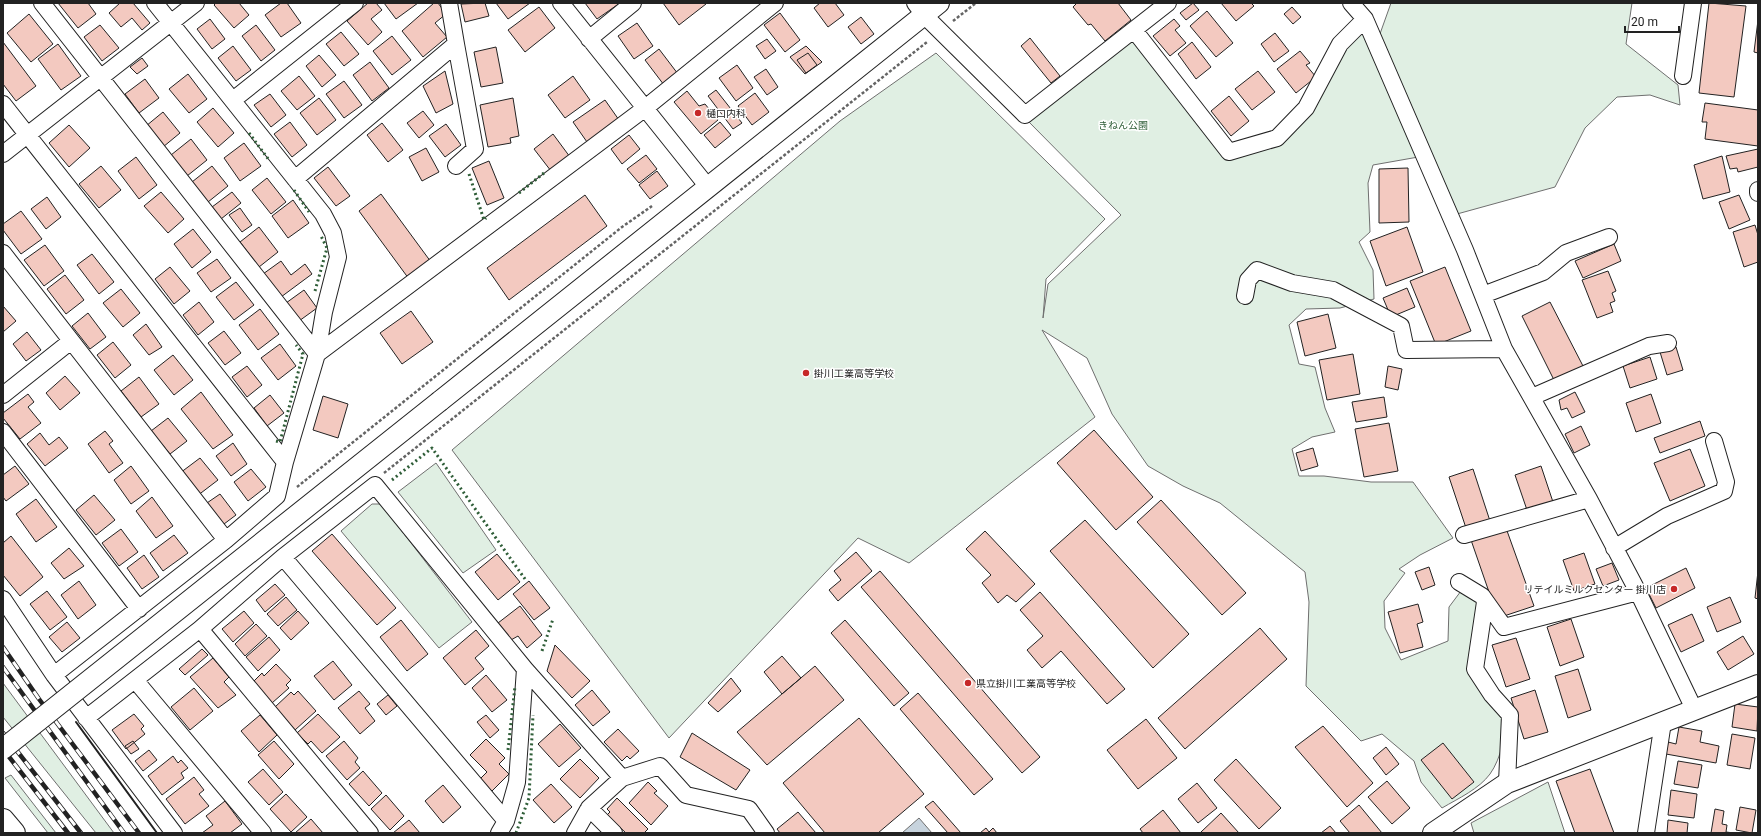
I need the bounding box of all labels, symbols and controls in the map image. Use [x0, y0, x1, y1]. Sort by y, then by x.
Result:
scale bar [1625, 8, 1679, 34]
text: 20 m [1631, 15, 1658, 29]
marker: 樋口内科 [693, 108, 703, 118]
place label: 樋口内科 [706, 108, 746, 119]
park label: きねん公園 [1098, 120, 1148, 131]
marker: 掛川工業高等学校 [801, 368, 811, 378]
place label: 掛川工業高等学校 [814, 368, 894, 379]
place label: リテイルミルクセンター 掛川店 [1524, 584, 1666, 595]
marker: リテイルミルクセンター 掛川店 [1669, 584, 1679, 594]
marker: 県立掛川工業高等学校 [963, 678, 973, 688]
place label: 県立掛川工業高等学校 [976, 678, 1076, 689]

